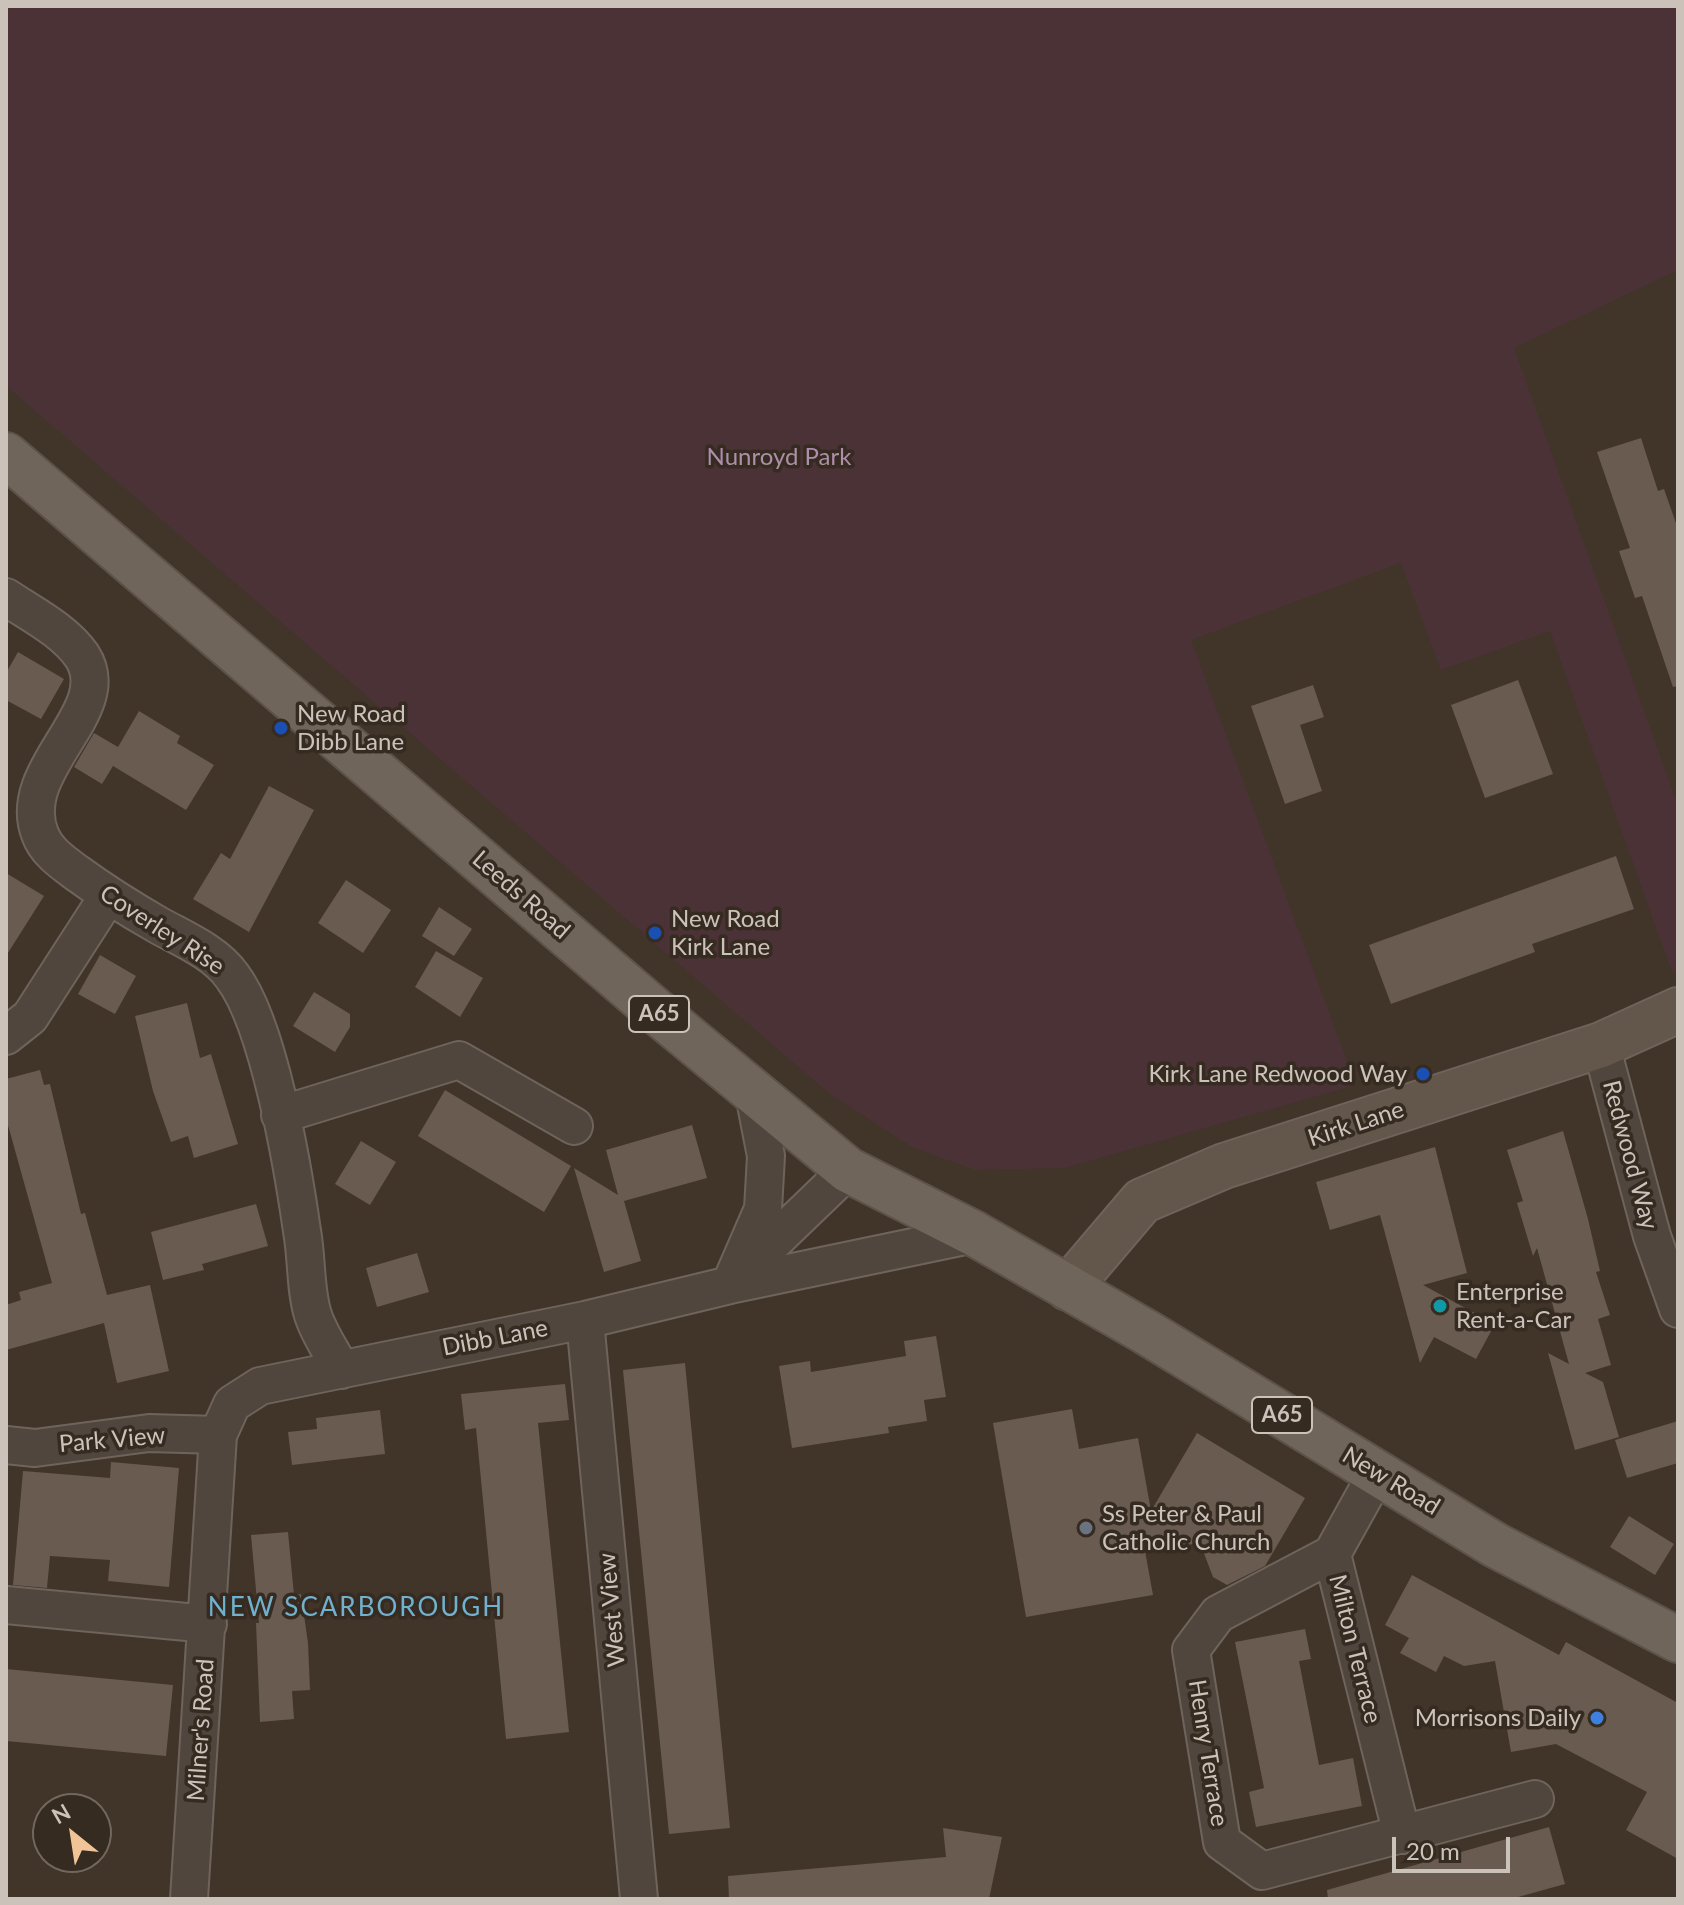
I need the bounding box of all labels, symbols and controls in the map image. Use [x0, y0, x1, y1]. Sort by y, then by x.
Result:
park label: Nunroyd Park [707, 443, 851, 471]
place label: New Road Dibb Lane [297, 700, 406, 756]
marker: New Road Dibb Lane [272, 719, 290, 737]
street label: Leeds Road [466, 845, 576, 945]
street label: Coverley Rise [94, 879, 230, 981]
place label: New Road Kirk Lane [671, 905, 780, 961]
marker: New Road Kirk Lane [646, 924, 664, 942]
road number: A65 [629, 996, 689, 1032]
place label: Kirk Lane Redwood Way [1148, 1060, 1407, 1088]
marker: Kirk Lane Redwood Way [1414, 1065, 1432, 1083]
street label: Redwood Way [1596, 1077, 1664, 1233]
street label: Kirk Lane [1304, 1095, 1408, 1153]
place label: Enterprise Rent-a-Car [1456, 1278, 1571, 1334]
marker: Enterprise Rent-a-Car [1431, 1297, 1449, 1315]
street label: Dibb Lane [440, 1314, 550, 1362]
road number: A65 [1252, 1397, 1312, 1433]
street label: Park View [58, 1421, 166, 1459]
street label: New Road [1337, 1441, 1445, 1521]
place label: Ss Peter & Paul Catholic Church [1102, 1500, 1270, 1556]
marker: Ss Peter & Paul Catholic Church [1077, 1519, 1095, 1537]
street label: West View [593, 1552, 631, 1668]
street label: Milton Terrace [1323, 1572, 1387, 1726]
district label: NEW SCARBOROUGH [208, 1592, 504, 1624]
street label: Milner's Road [182, 1658, 220, 1802]
street label: Henry Terrace [1182, 1678, 1234, 1828]
place label: Morrisons Daily [1415, 1704, 1581, 1732]
marker: Morrisons Daily [1588, 1709, 1606, 1727]
north arrow [32, 1793, 112, 1873]
text: N [47, 1798, 75, 1829]
scale bar [1396, 1821, 1514, 1871]
text: 20 m [1406, 1836, 1460, 1865]

